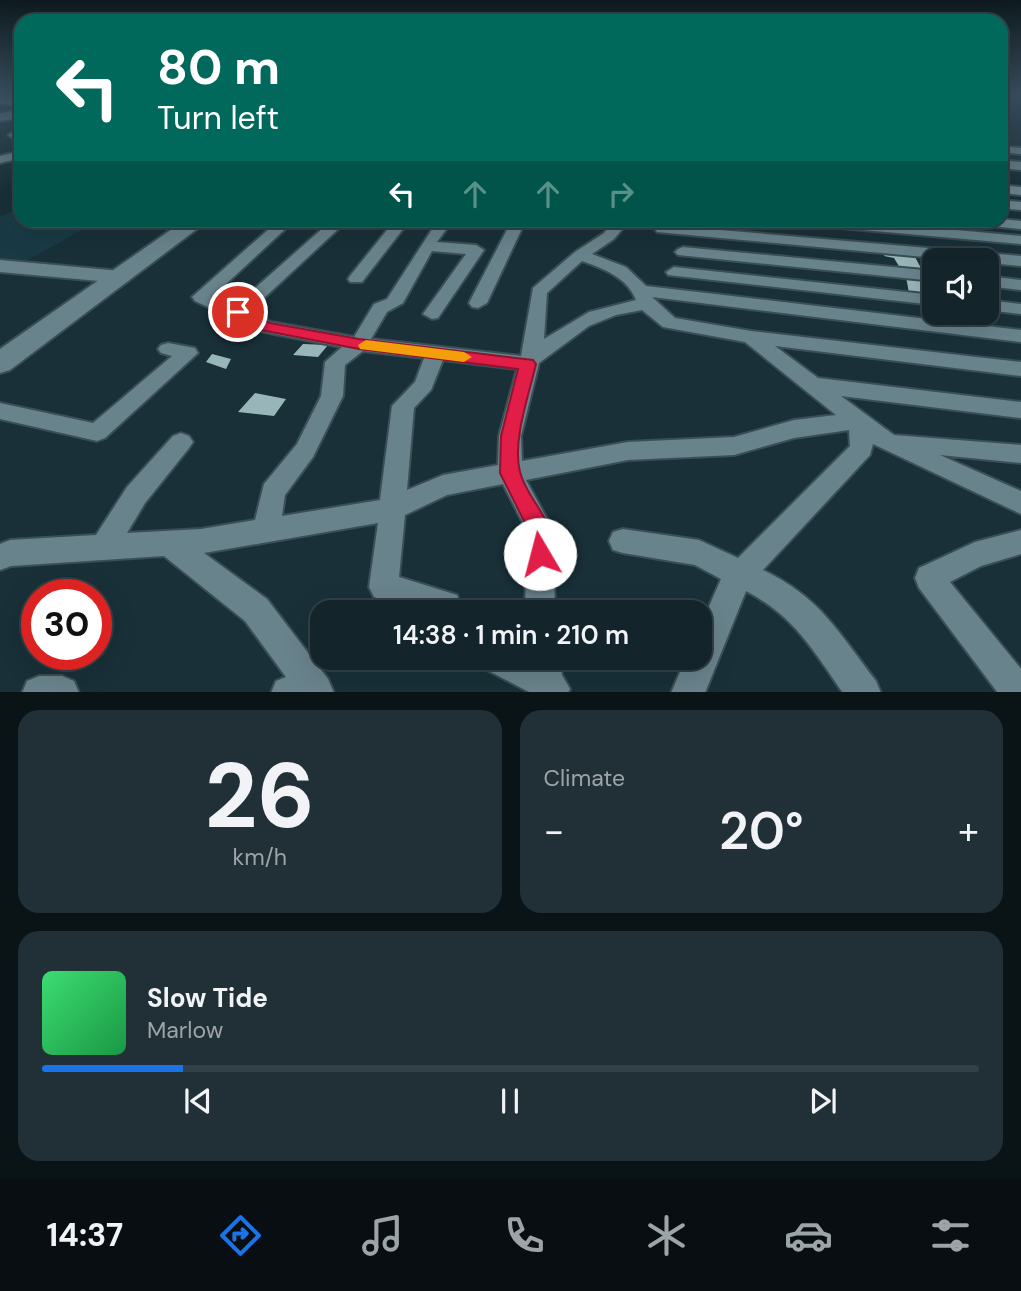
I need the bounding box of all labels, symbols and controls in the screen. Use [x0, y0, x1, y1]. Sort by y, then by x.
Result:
text: 80 m [157, 35, 280, 99]
icon: left [42, 42, 133, 133]
text: Turn left [157, 97, 279, 139]
icon: left [383, 175, 421, 213]
icon: ahead [456, 175, 494, 213]
icon: ahead [529, 175, 567, 213]
icon: right [602, 175, 640, 213]
map controls [922, 248, 999, 325]
button: sound [922, 248, 999, 325]
pin [208, 282, 268, 342]
icon: arrive [219, 293, 257, 331]
position arrow [503, 517, 577, 591]
speed limit sign: 30 [21, 579, 112, 670]
text: 14:38 · 1 min · 210 m [393, 618, 629, 652]
text: 26 [205, 737, 315, 855]
text: Climate [544, 763, 625, 793]
text: 20° [719, 797, 804, 865]
text: − [544, 806, 564, 856]
text: + [958, 806, 979, 856]
text: km/h [233, 842, 287, 872]
text: Slow Tide [147, 981, 268, 1015]
text: Marlow [147, 1015, 223, 1045]
icon: previous [179, 1082, 217, 1120]
icon: pause [491, 1082, 529, 1120]
icon: next [804, 1082, 842, 1120]
icon: directions [216, 1211, 265, 1260]
icon: music [358, 1211, 407, 1260]
icon: phone [500, 1211, 549, 1260]
icon: climate [642, 1211, 691, 1260]
icon: car [784, 1211, 833, 1260]
icon: filters [926, 1211, 975, 1260]
text: 14:37 [46, 1214, 123, 1256]

